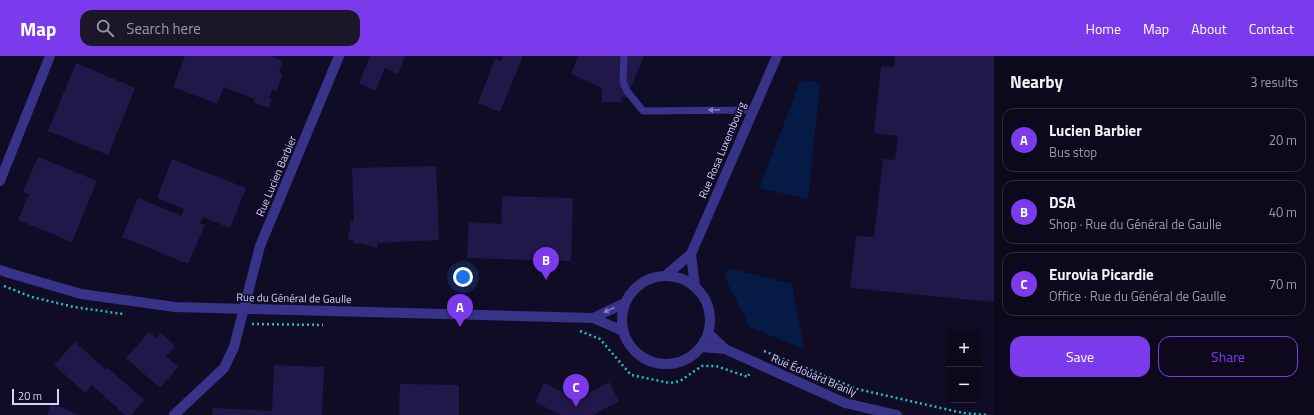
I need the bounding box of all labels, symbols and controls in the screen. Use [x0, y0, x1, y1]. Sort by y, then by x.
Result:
search box [80, 10, 360, 46]
text: Map [20, 14, 56, 43]
icon: search [94, 17, 116, 39]
text: Search here [126, 17, 201, 40]
text: Home [1086, 18, 1121, 39]
text: Map [1143, 18, 1169, 39]
text: About [1191, 18, 1227, 39]
text: Contact [1249, 18, 1294, 39]
text: Nearby [1010, 69, 1063, 95]
text: 3 results [1250, 72, 1298, 92]
street label: Rue Rosa Luxembourg [694, 99, 750, 201]
one-way arrow [707, 107, 720, 113]
text: Lucien Barbier [1049, 119, 1142, 142]
text: A [1020, 130, 1028, 150]
text: 20 m [1269, 130, 1297, 150]
street label: Rue Lucien Barbier [252, 133, 300, 219]
text: Bus stop [1049, 142, 1097, 162]
text: DSA [1049, 191, 1076, 214]
text: B [1020, 202, 1028, 222]
text: 40 m [1269, 202, 1297, 222]
text: Shop · Rue du Général de Gaulle [1049, 214, 1222, 234]
pin: B [533, 247, 559, 280]
text: Eurovia Picardie [1049, 263, 1154, 286]
your location [453, 267, 473, 287]
text: C [1020, 274, 1028, 294]
text: 70 m [1269, 274, 1297, 294]
text: Office · Rue du Général de Gaulle [1049, 286, 1226, 306]
street label: Rue du Général de Gaulle [236, 289, 352, 307]
pin: A [447, 294, 473, 327]
one-way arrow [603, 307, 615, 313]
map controls [946, 331, 982, 403]
button: + [946, 331, 982, 367]
button: Save [1010, 336, 1150, 377]
button: Share [1158, 336, 1298, 377]
street label: Rue Édouard Branly [769, 350, 860, 400]
button: − [946, 367, 982, 403]
pin: C [563, 374, 589, 407]
scale bar [12, 387, 59, 406]
text: 20 m [18, 388, 42, 404]

